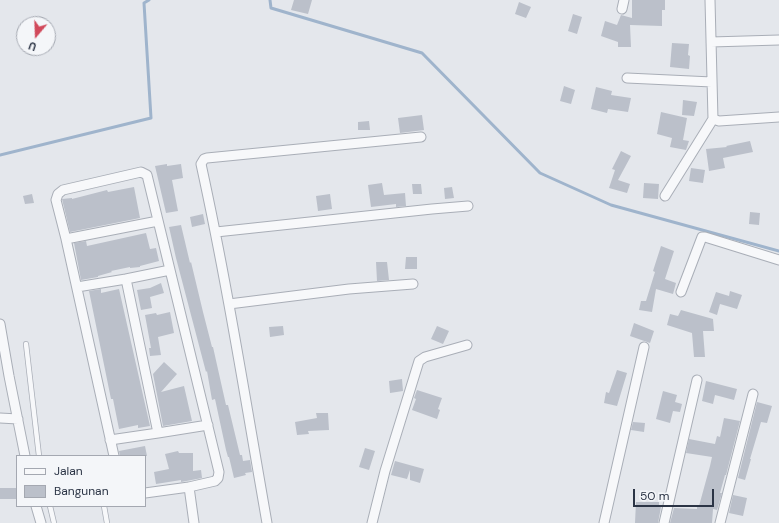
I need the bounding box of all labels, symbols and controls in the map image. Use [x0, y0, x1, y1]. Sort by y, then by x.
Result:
north arrow [16, 16, 56, 56]
text: U [27, 39, 38, 54]
legend [16, 455, 146, 507]
text: Jalan [54, 463, 83, 479]
scale bar [635, 481, 716, 507]
text: Bangunan [54, 483, 109, 499]
text: 50 m [640, 488, 669, 504]

